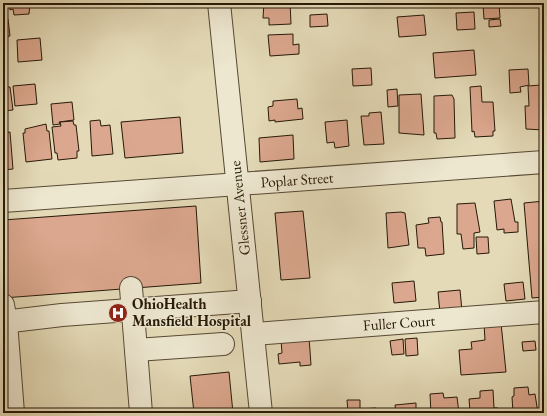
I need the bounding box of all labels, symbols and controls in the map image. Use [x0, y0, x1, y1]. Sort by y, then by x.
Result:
street label: Glessner Avenue [225, 160, 254, 256]
street label: Poplar Street [260, 167, 334, 192]
place label: OhioHealth Mansfield Hospital [132, 294, 252, 330]
hospital icon: OhioHealth Mansfield Hospital [107, 302, 129, 324]
street label: Fuller Court [362, 310, 436, 335]

